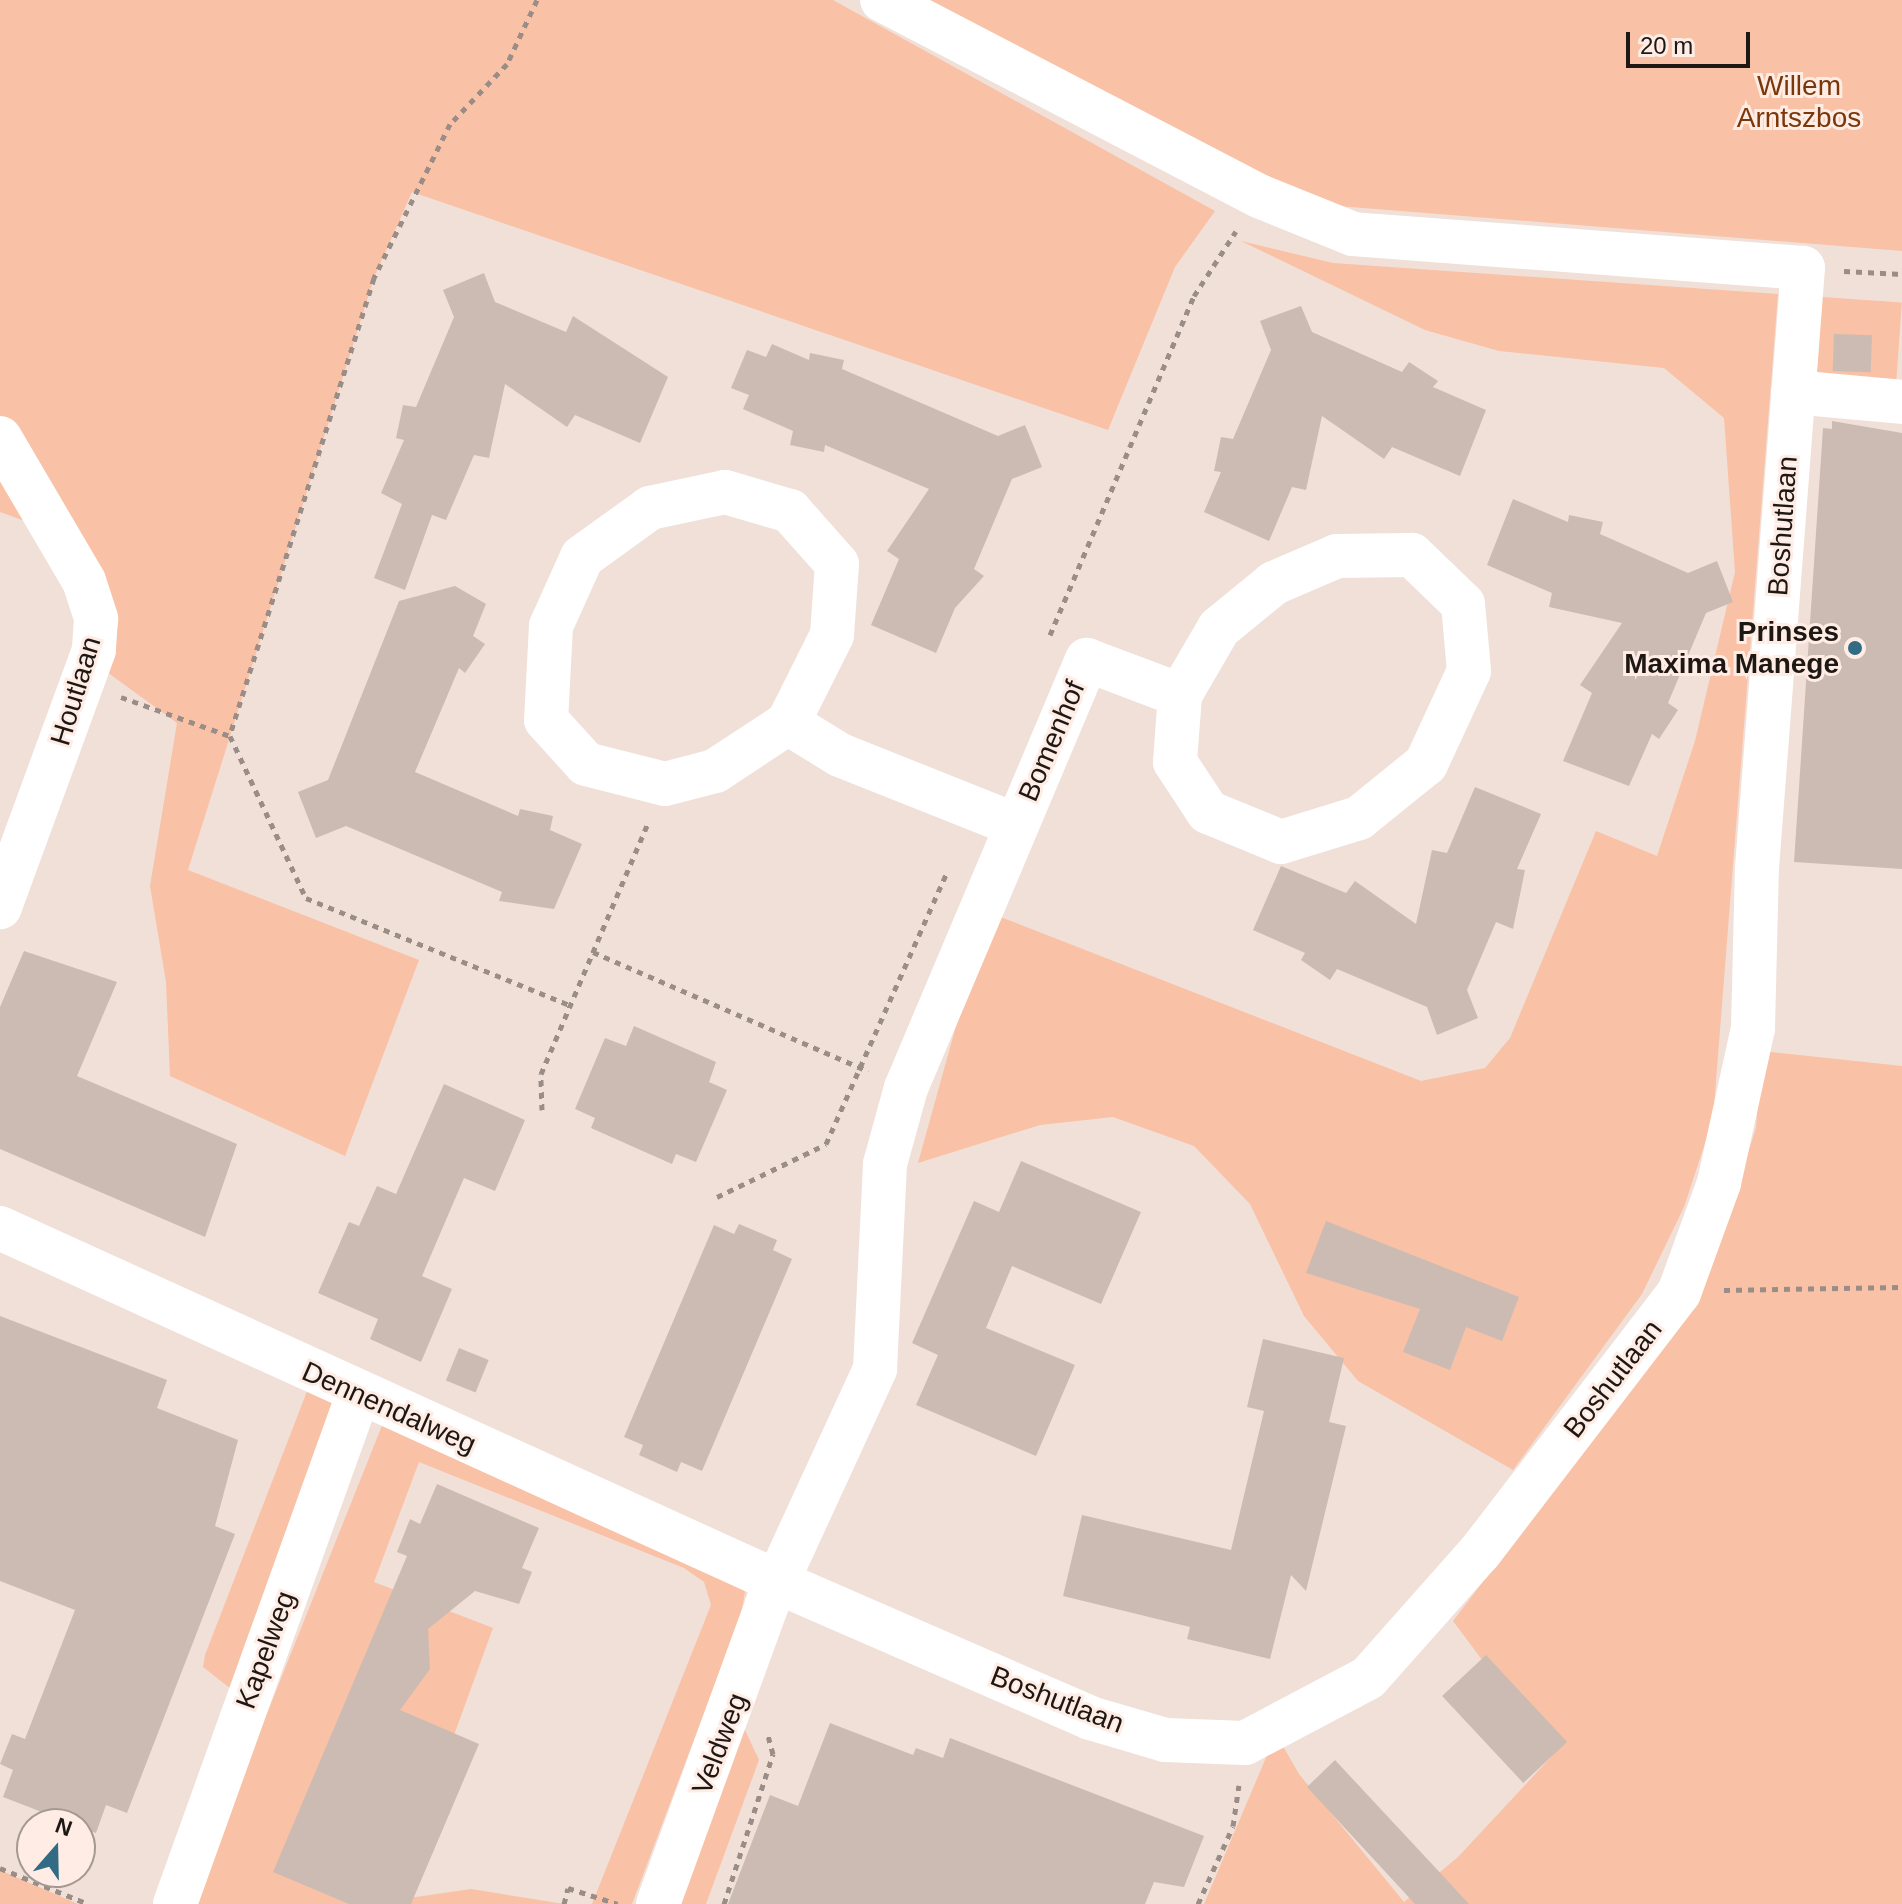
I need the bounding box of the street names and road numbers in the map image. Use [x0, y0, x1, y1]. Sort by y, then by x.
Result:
street label: Boshutlaan [1761, 455, 1805, 597]
street label: Houtlaan [44, 632, 108, 750]
street label: Bomenhof [1012, 676, 1092, 806]
street label: Boshutlaan [1557, 1313, 1669, 1445]
street label: Dennendalweg [297, 1355, 481, 1461]
street label: Kapelweg [229, 1586, 303, 1714]
street label: Boshutlaan [986, 1659, 1128, 1741]
street label: Veldweg [685, 1689, 755, 1799]

